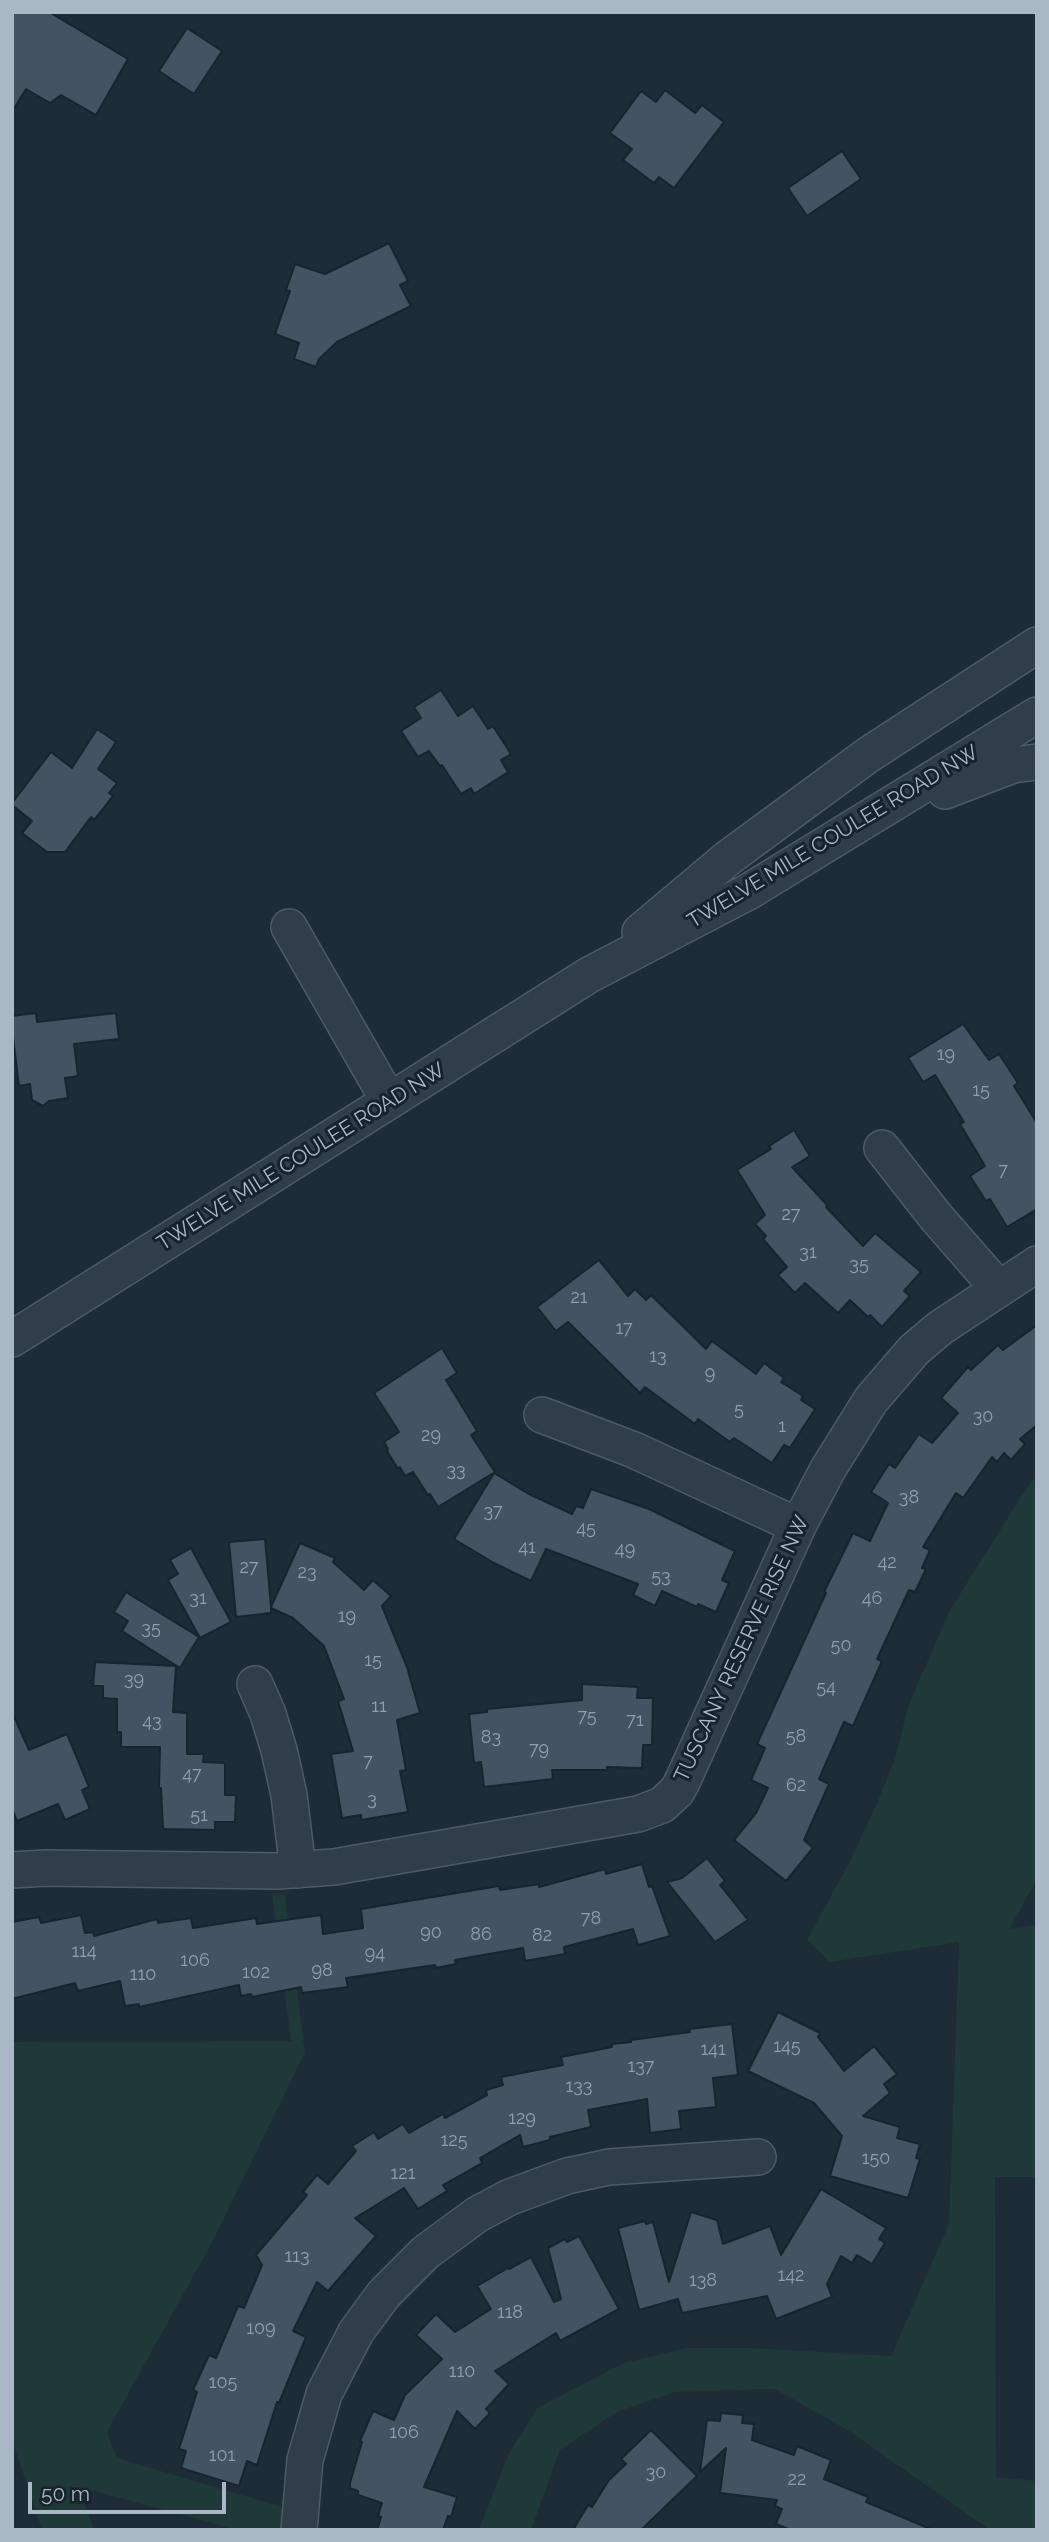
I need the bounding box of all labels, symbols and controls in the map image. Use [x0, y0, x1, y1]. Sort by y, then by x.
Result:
street label: TWELVE MILE COULEE ROAD NW [683, 740, 983, 934]
house number: 19 [937, 1044, 955, 1066]
street label: TWELVE MILE COULEE ROAD NW [152, 1058, 450, 1256]
house number: 15 [972, 1080, 990, 1102]
house number: 7 [998, 1160, 1008, 1182]
house number: 27 [781, 1204, 801, 1226]
house number: 31 [799, 1242, 817, 1264]
house number: 35 [849, 1254, 869, 1276]
house number: 21 [570, 1287, 588, 1309]
house number: 17 [615, 1318, 633, 1340]
house number: 13 [649, 1346, 667, 1368]
house number: 9 [705, 1363, 715, 1385]
house number: 5 [734, 1399, 744, 1421]
house number: 30 [973, 1406, 993, 1428]
house number: 1 [778, 1416, 786, 1438]
house number: 29 [421, 1425, 441, 1447]
house number: 33 [446, 1460, 466, 1482]
house number: 38 [899, 1487, 919, 1509]
house number: 37 [483, 1501, 503, 1523]
street label: TUSCANY RESERVE RISE NW [669, 1512, 815, 1786]
house number: 45 [576, 1518, 596, 1540]
house number: 41 [518, 1537, 536, 1559]
house number: 49 [615, 1539, 635, 1561]
house number: 42 [877, 1552, 897, 1574]
house number: 27 [239, 1557, 259, 1579]
house number: 23 [298, 1562, 316, 1584]
house number: 53 [651, 1566, 671, 1588]
house number: 31 [189, 1588, 207, 1610]
house number: 46 [862, 1588, 882, 1610]
house number: 19 [338, 1606, 356, 1628]
house number: 35 [141, 1618, 161, 1640]
house number: 50 [831, 1635, 851, 1657]
house number: 15 [364, 1650, 382, 1672]
house number: 39 [124, 1669, 144, 1691]
house number: 54 [816, 1677, 836, 1699]
house number: 11 [371, 1696, 387, 1718]
house number: 75 [577, 1706, 597, 1728]
house number: 71 [626, 1710, 644, 1732]
house number: 43 [142, 1711, 162, 1733]
house number: 58 [786, 1726, 806, 1748]
house number: 83 [481, 1727, 501, 1749]
house number: 79 [529, 1739, 549, 1761]
house number: 7 [363, 1751, 373, 1773]
house number: 47 [182, 1764, 202, 1786]
house number: 62 [786, 1775, 806, 1797]
house number: 3 [367, 1789, 377, 1811]
house number: 51 [190, 1805, 208, 1827]
house number: 78 [581, 1908, 601, 1930]
house number: 90 [420, 1922, 442, 1944]
house number: 86 [470, 1924, 492, 1946]
house number: 82 [532, 1925, 552, 1947]
house number: 114 [71, 1941, 97, 1963]
house number: 94 [365, 1943, 385, 1965]
house number: 106 [180, 1950, 210, 1972]
house number: 98 [311, 1960, 333, 1982]
house number: 102 [242, 1962, 270, 1984]
house number: 110 [130, 1964, 156, 1986]
house number: 145 [773, 2036, 801, 2058]
house number: 141 [700, 2039, 726, 2061]
house number: 137 [628, 2056, 654, 2078]
house number: 133 [566, 2076, 592, 2098]
house number: 129 [508, 2108, 536, 2130]
house number: 125 [441, 2130, 467, 2152]
house number: 150 [862, 2148, 890, 2170]
house number: 121 [391, 2163, 415, 2185]
house number: 113 [284, 2246, 310, 2268]
house number: 142 [778, 2265, 804, 2287]
house number: 138 [689, 2270, 717, 2292]
house number: 118 [497, 2302, 523, 2324]
house number: 109 [246, 2318, 276, 2340]
house number: 110 [449, 2361, 475, 2383]
house number: 105 [209, 2372, 237, 2394]
house number: 106 [389, 2422, 419, 2444]
house number: 101 [209, 2445, 235, 2467]
house number: 30 [646, 2462, 666, 2484]
scale bar [32, 2468, 229, 2512]
house number: 22 [788, 2469, 806, 2491]
text: 50 m [41, 2481, 90, 2506]

